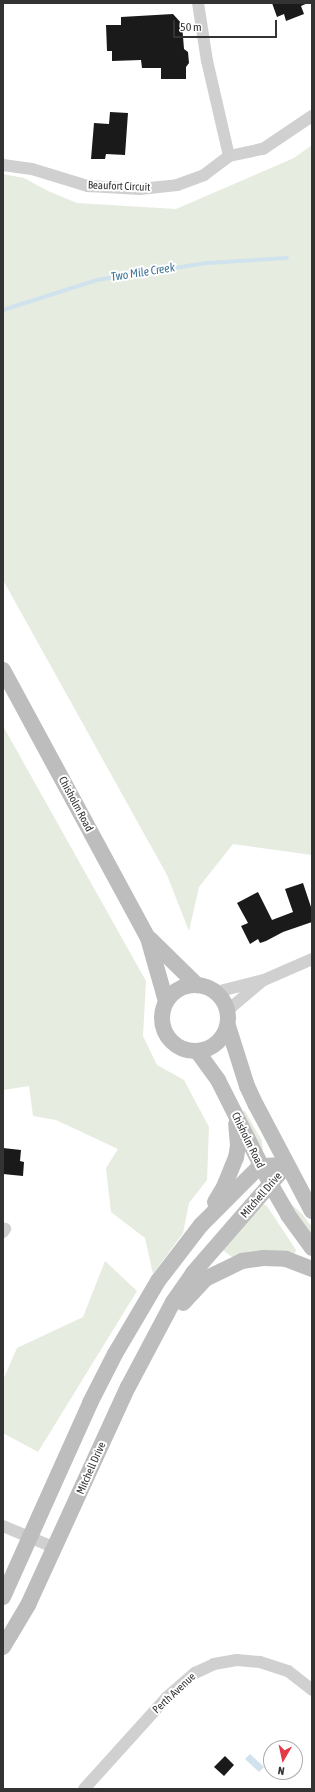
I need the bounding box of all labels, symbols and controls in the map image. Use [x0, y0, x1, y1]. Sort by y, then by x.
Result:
scale bar [175, 12, 279, 38]
text: 50 m [180, 20, 202, 34]
street label: Beaufort Circuit [88, 178, 150, 194]
water label: Two Mile Creek [110, 261, 176, 285]
street label: Chisholm Road [56, 774, 96, 834]
street label: Chisholm Road [229, 1110, 267, 1170]
street label: Mitchell Drive [238, 1170, 284, 1220]
street label: Mitchell Drive [74, 1440, 108, 1496]
street label: Perth Avenue [150, 1670, 198, 1716]
north arrow [263, 1740, 303, 1780]
text: N [277, 1764, 285, 1777]

